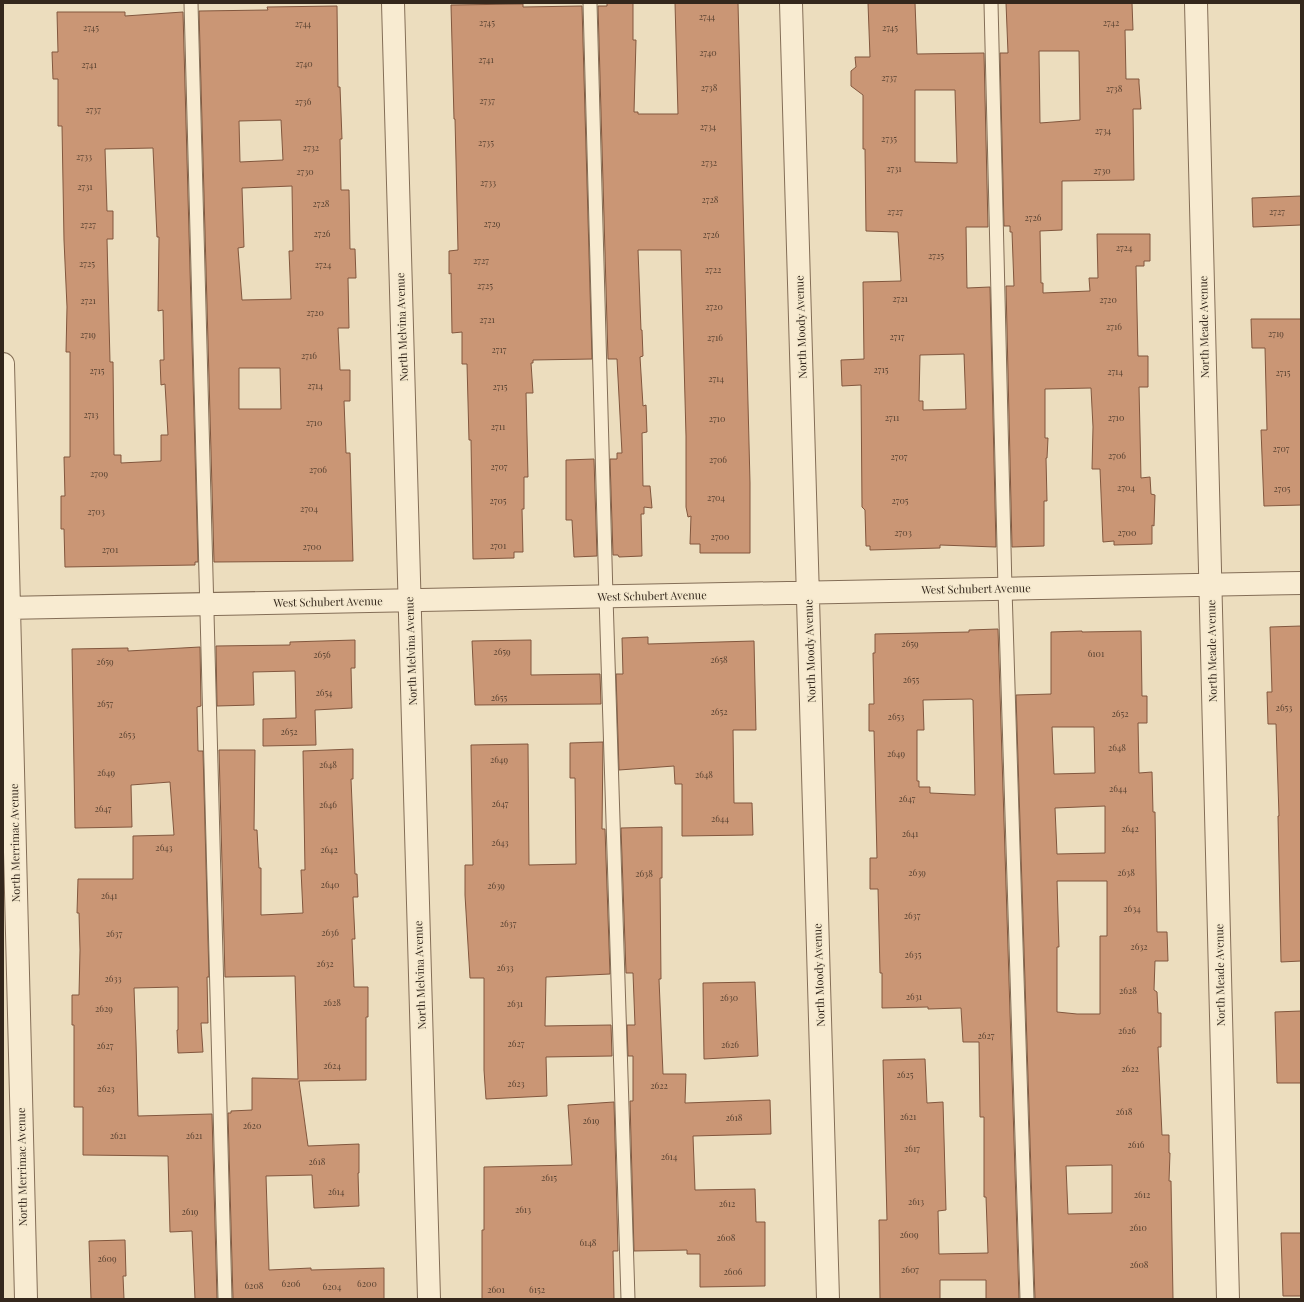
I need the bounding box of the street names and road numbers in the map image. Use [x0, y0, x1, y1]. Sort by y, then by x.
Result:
street label: North Melvina Avenue [392, 272, 411, 382]
street label: North Moody Avenue [791, 275, 810, 379]
street label: North Meade Avenue [1195, 275, 1212, 378]
street label: West Schubert Avenue [920, 580, 1031, 597]
street label: West Schubert Avenue [596, 587, 707, 604]
street label: West Schubert Avenue [272, 593, 383, 610]
street label: North Melvina Avenue [401, 596, 420, 706]
street label: North Moody Avenue [800, 599, 819, 703]
street label: North Meade Avenue [1203, 599, 1220, 702]
street label: North Merrimac Avenue [6, 783, 23, 903]
street label: North Melvina Avenue [410, 920, 429, 1030]
street label: North Moody Avenue [809, 923, 828, 1027]
street label: North Meade Avenue [1211, 923, 1228, 1026]
street label: North Merrimac Avenue [13, 1107, 30, 1227]

